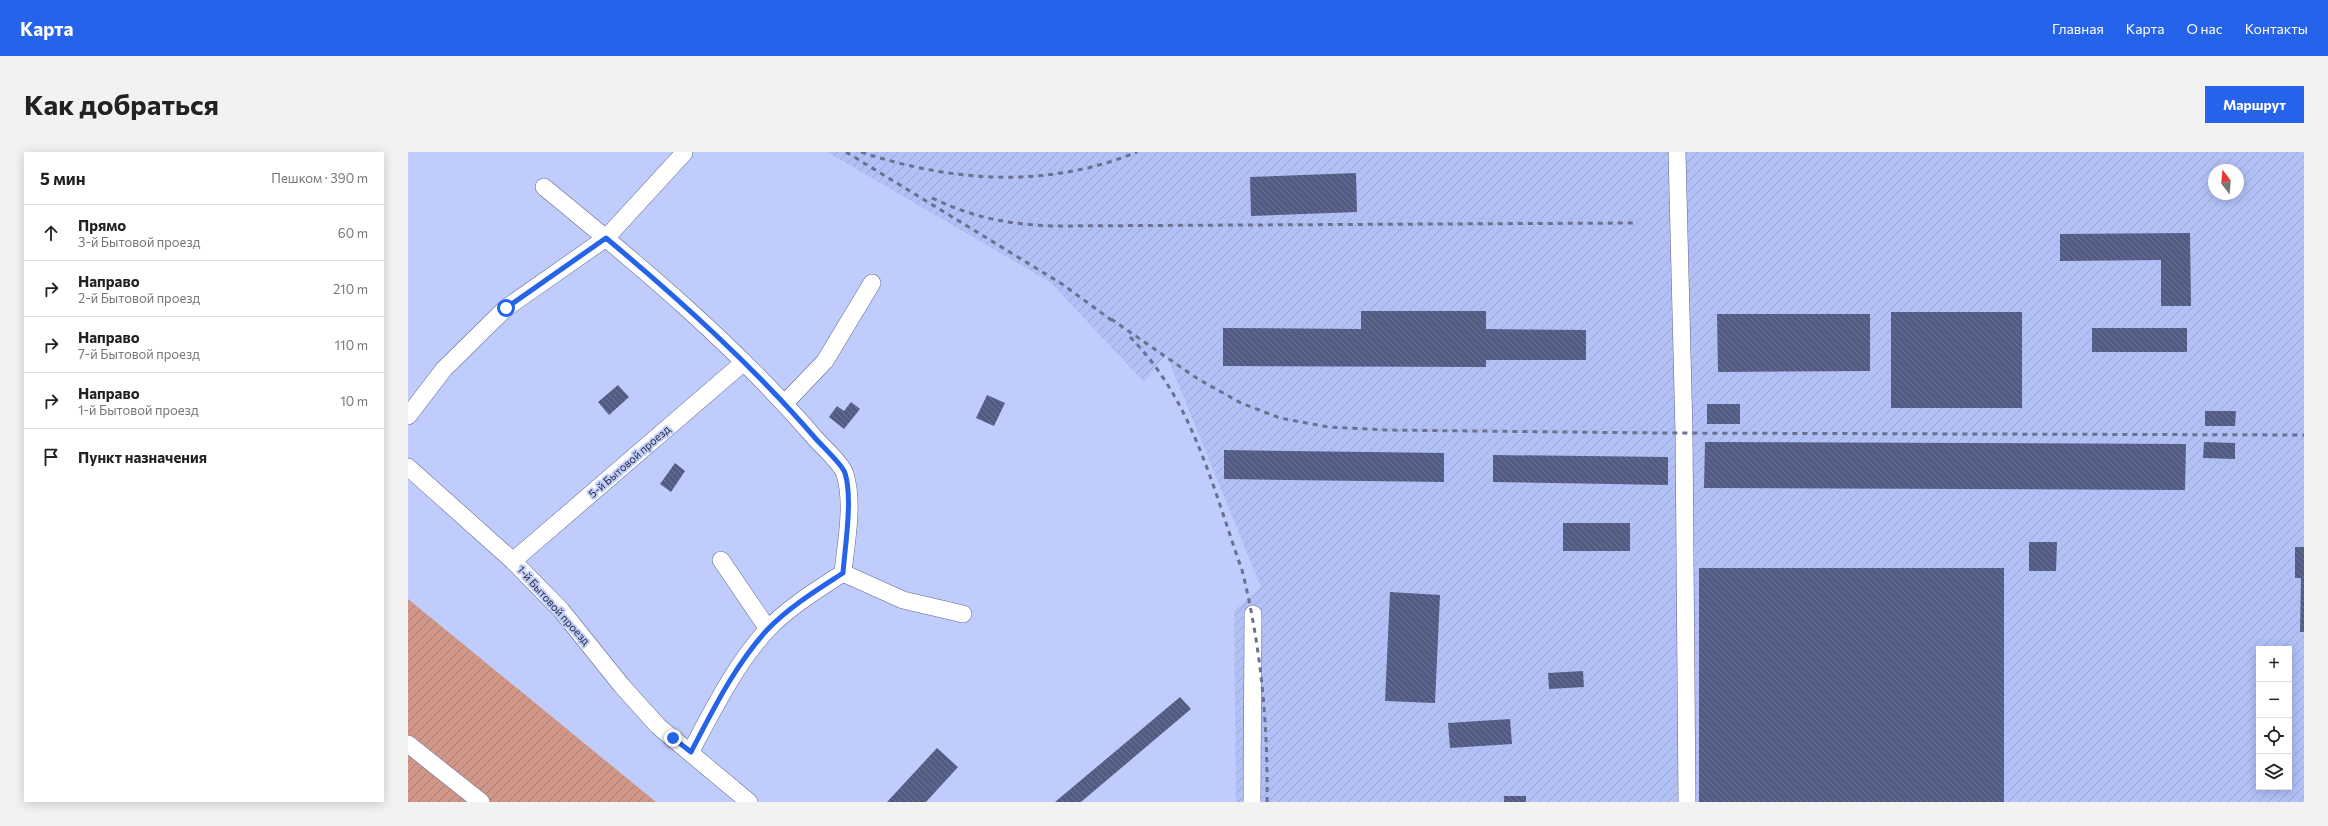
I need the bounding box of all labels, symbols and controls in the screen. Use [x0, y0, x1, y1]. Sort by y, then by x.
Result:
text: Карта [20, 17, 73, 40]
text: Главная [2052, 20, 2104, 37]
text: Карта [2126, 20, 2164, 37]
text: О нас [2186, 20, 2223, 37]
text: Контакты [2245, 20, 2308, 37]
button: Маршрут [2205, 86, 2304, 123]
text: Как добраться [24, 87, 219, 121]
north arrow [2208, 164, 2244, 200]
text: 5 мин [40, 168, 86, 189]
text: Пешком · 390 m [271, 170, 368, 186]
text: Прямо [78, 216, 126, 234]
icon: ahead [40, 222, 62, 244]
text: 60 m [338, 225, 368, 241]
text: 3-й Бытовой проезд [78, 234, 200, 250]
text: Направо [78, 272, 140, 290]
icon: right [40, 278, 62, 300]
text: 210 m [333, 281, 368, 297]
text: 2-й Бытовой проезд [78, 290, 200, 306]
route start [497, 299, 515, 317]
text: Направо [78, 328, 140, 346]
icon: right [40, 334, 62, 356]
text: 110 m [335, 337, 368, 353]
text: 7-й Бытовой проезд [78, 346, 200, 362]
text: Направо [78, 384, 140, 402]
icon: right [40, 390, 62, 412]
text: 10 m [340, 393, 368, 409]
text: 1-й Бытовой проезд [78, 402, 199, 418]
street label: 5-й Бытовой проезд [586, 422, 673, 500]
icon: arrive [40, 446, 62, 468]
text: Пункт назначения [78, 448, 207, 466]
street label: 1-й Бытовой проезд [515, 563, 593, 648]
map controls [2256, 646, 2292, 790]
button: + [2256, 646, 2292, 682]
button: − [2256, 682, 2292, 718]
button: locate [2256, 718, 2292, 754]
route end [664, 729, 682, 747]
button: layers [2256, 754, 2292, 790]

